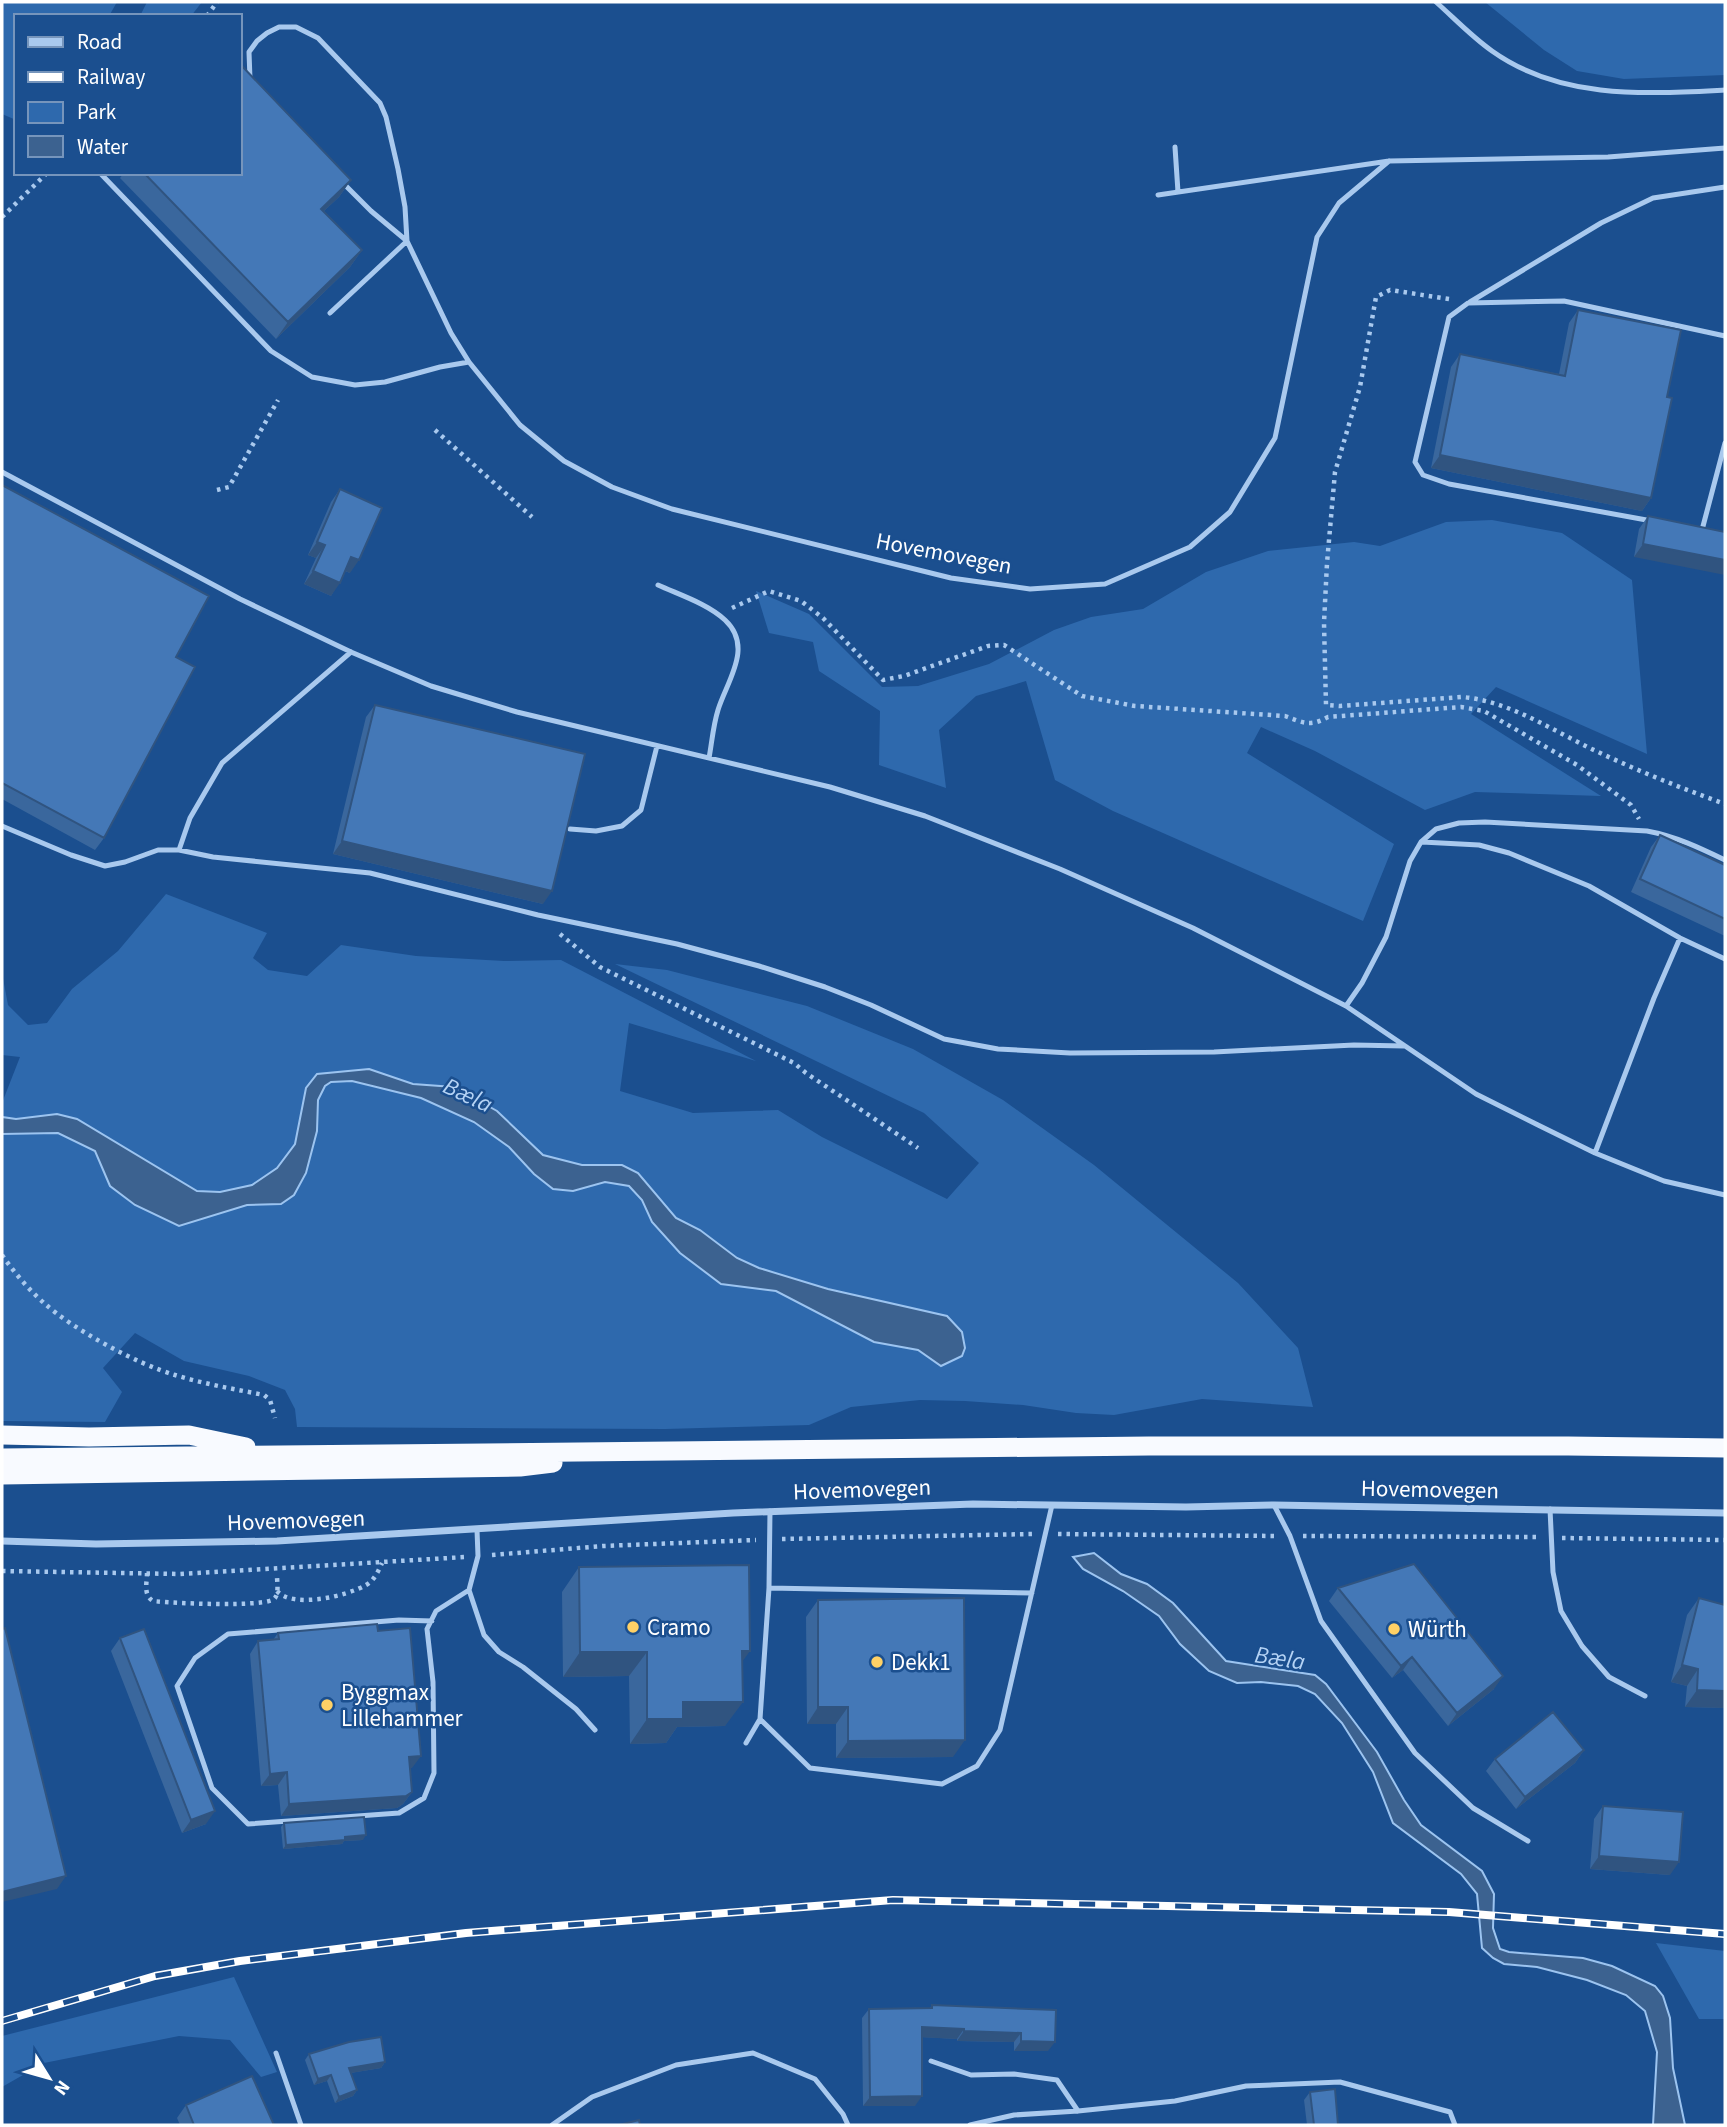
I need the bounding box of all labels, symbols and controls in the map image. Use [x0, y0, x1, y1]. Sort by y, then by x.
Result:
legend [14, 14, 242, 175]
text: Road [77, 27, 122, 57]
text: Railway [77, 62, 145, 92]
text: Park [77, 97, 117, 127]
text: Water [77, 132, 129, 162]
street label: Hovemovegen [873, 524, 1015, 583]
water label: Bæla [437, 1069, 498, 1122]
street label: Hovemovegen [792, 1471, 932, 1508]
street label: Hovemovegen [1361, 1472, 1499, 1507]
street label: Hovemovegen [226, 1502, 366, 1539]
place label: Cramo [647, 1611, 711, 1644]
place label: Würth [1408, 1613, 1467, 1646]
marker: Cramo [625, 1619, 641, 1635]
marker: Würth [1386, 1621, 1402, 1637]
water label: Bæla [1252, 1637, 1308, 1680]
place label: Dekk1 [891, 1646, 951, 1679]
marker: Dekk1 [869, 1654, 885, 1670]
place label: Byggmax Lillehammer [341, 1676, 464, 1735]
marker: Byggmax Lillehammer [319, 1697, 335, 1713]
north arrow [14, 2043, 84, 2113]
text: N [47, 2074, 76, 2101]

